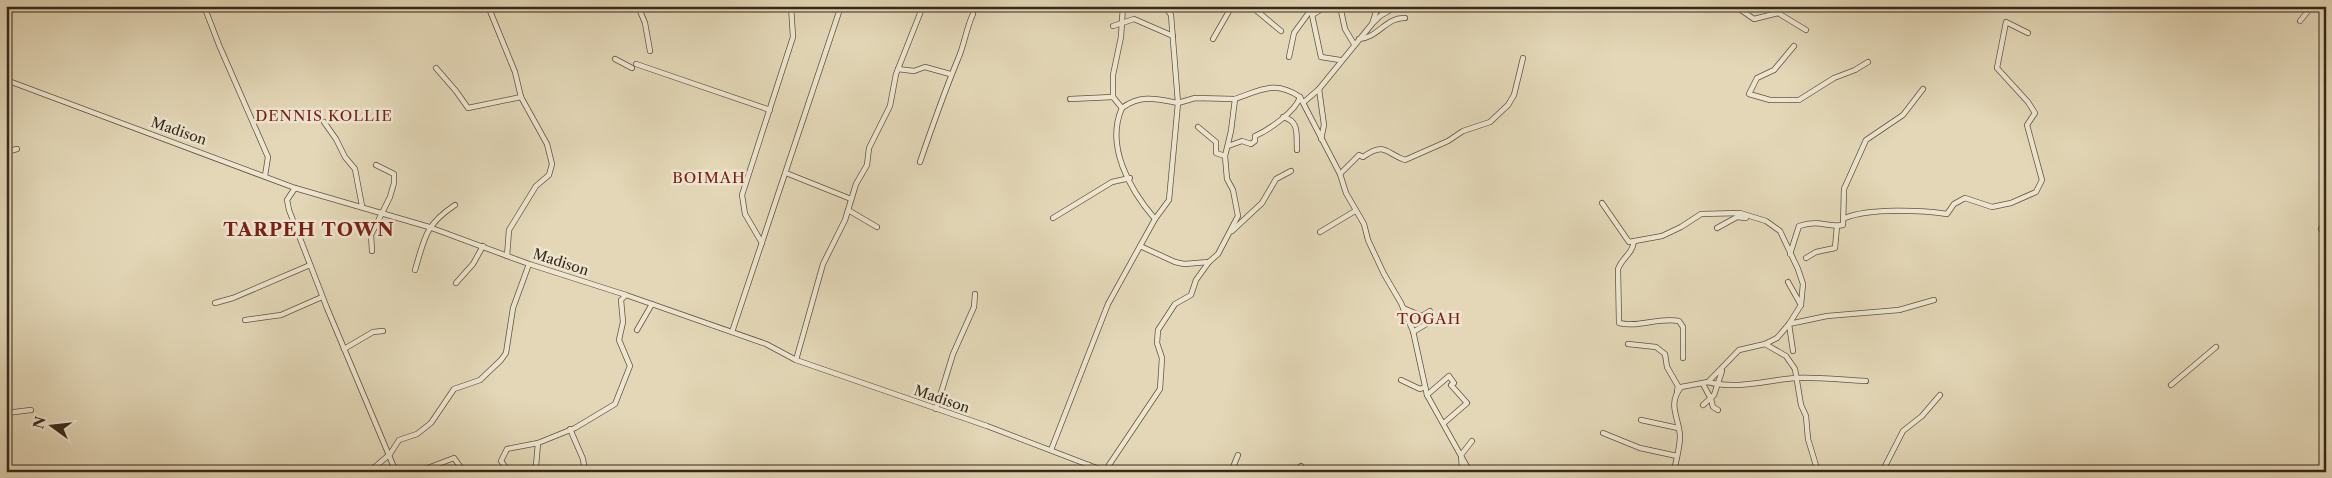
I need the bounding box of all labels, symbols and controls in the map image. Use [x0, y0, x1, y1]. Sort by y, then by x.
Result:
district label: DENNIS KOLLIE [255, 106, 393, 125]
street label: Madison [149, 113, 209, 149]
district label: BOIMAH [672, 168, 746, 187]
district label: TARPEH TOWN [223, 218, 395, 241]
street label: Madison [531, 245, 591, 280]
district label: TOGAH [1397, 309, 1461, 328]
street label: Madison [912, 381, 972, 417]
north arrow [28, 400, 78, 450]
text: N [29, 414, 50, 431]

